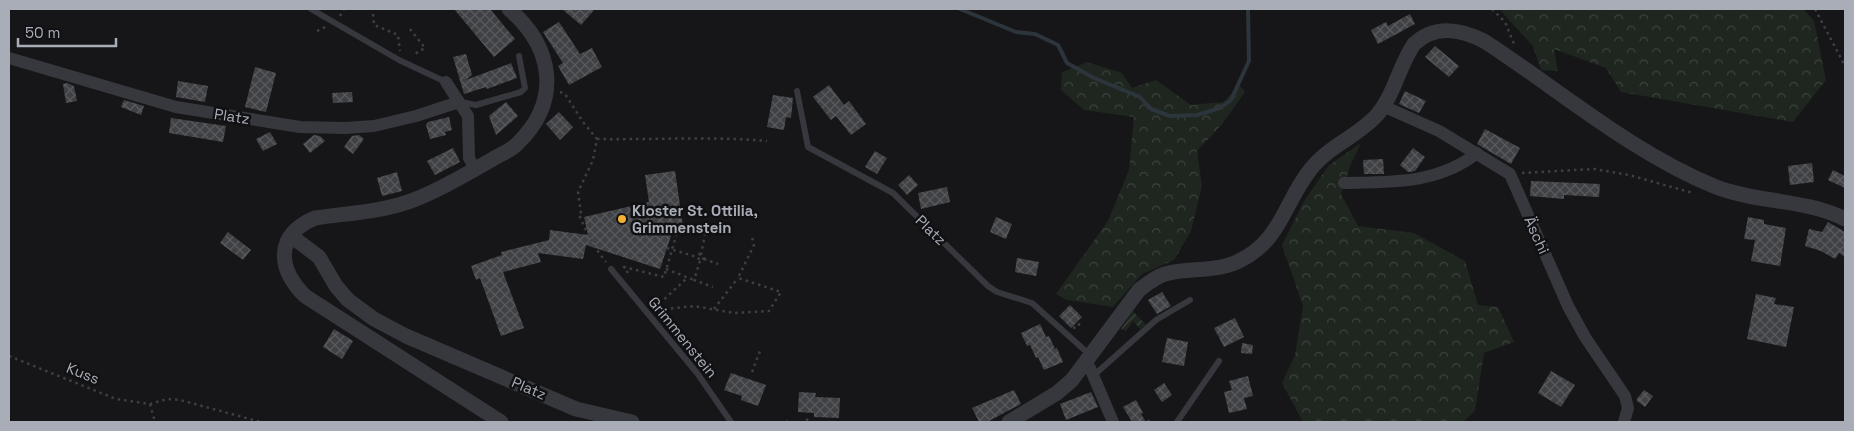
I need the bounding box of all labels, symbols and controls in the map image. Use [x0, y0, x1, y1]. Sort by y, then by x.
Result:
scale bar [18, 15, 115, 47]
text: 50 m [25, 23, 60, 42]
street label: Platz [213, 104, 251, 128]
place label: Kloster St. Ottilia, Grimmenstein [632, 201, 758, 237]
street label: Platz [912, 211, 950, 249]
marker: Kloster St. Ottilia, Grimmenstein [616, 213, 628, 225]
street label: Äschi [1520, 213, 1554, 257]
street label: Grimmenstein [644, 292, 722, 382]
street label: Kuss [64, 358, 102, 388]
street label: Platz [509, 372, 549, 404]

